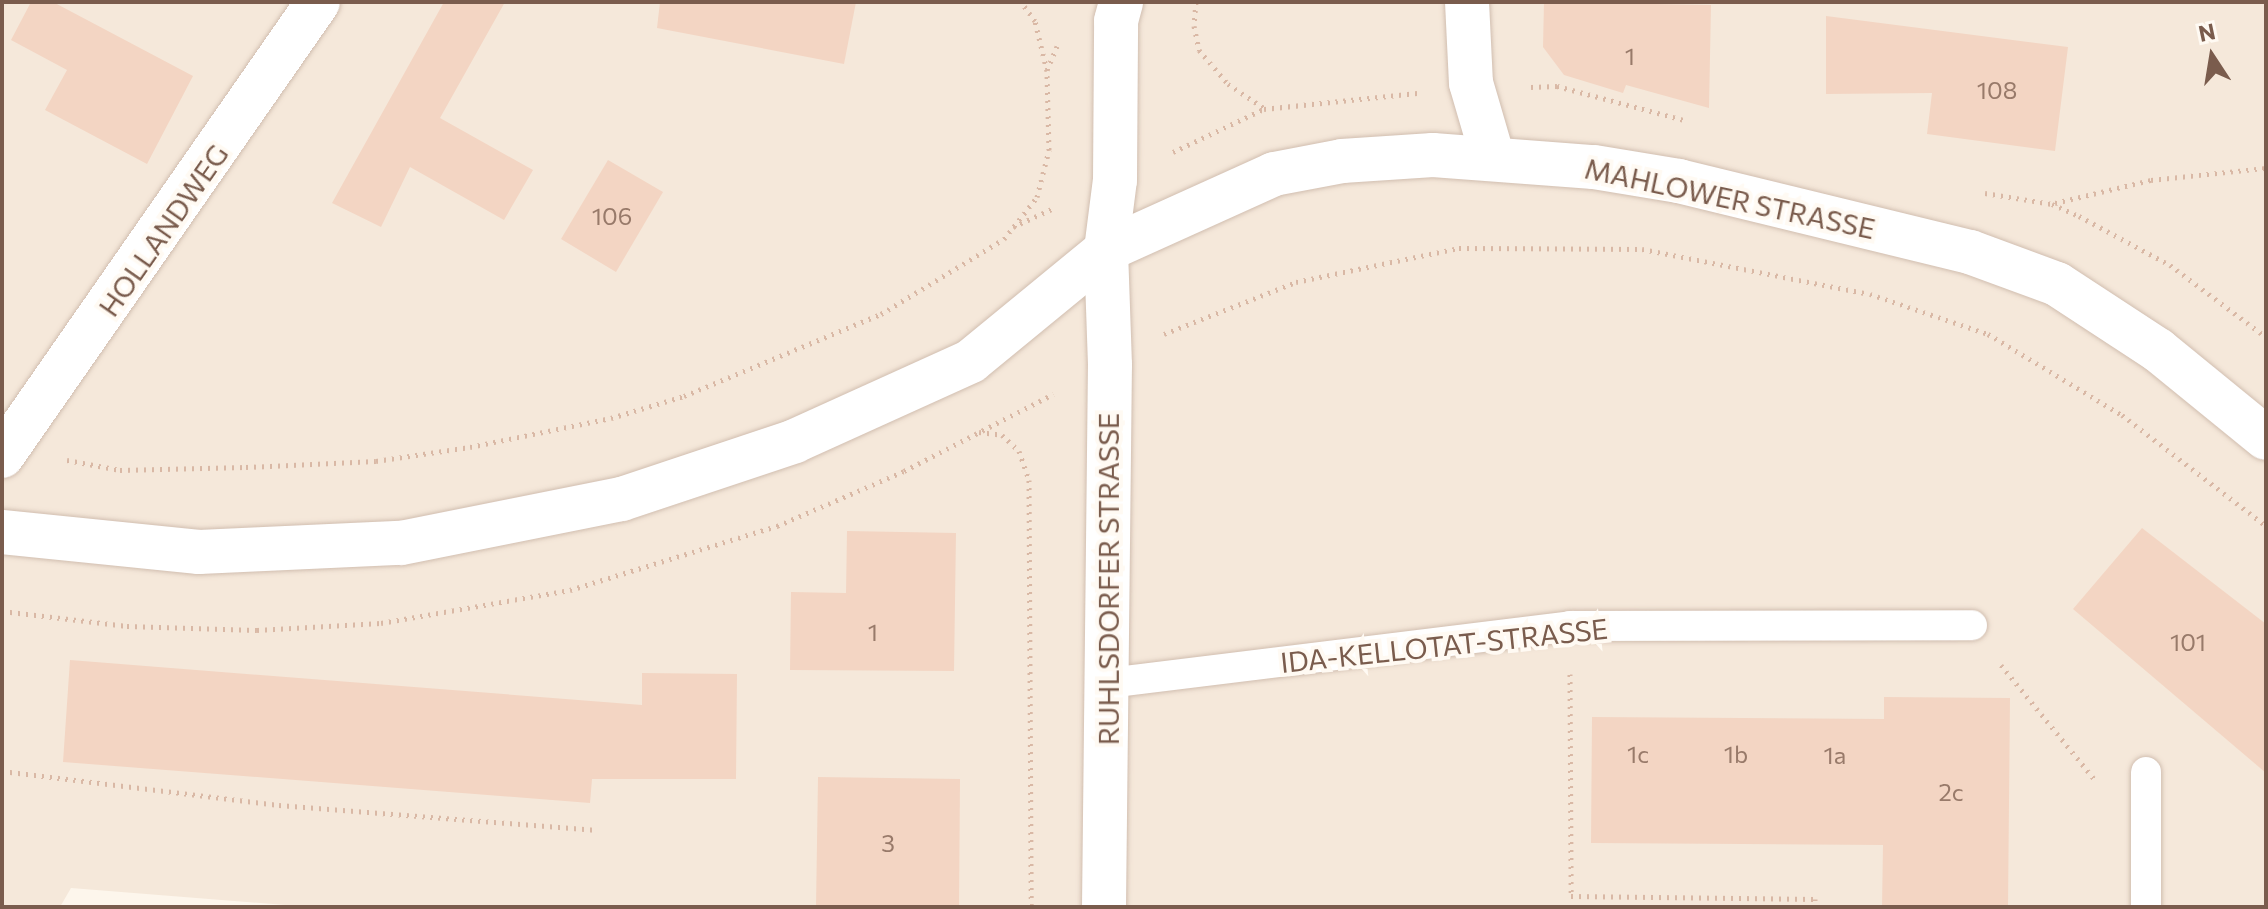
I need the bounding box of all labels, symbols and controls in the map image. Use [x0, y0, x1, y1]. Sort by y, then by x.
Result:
north arrow [2172, 16, 2252, 96]
text: N [2196, 17, 2218, 47]
house number: 1 [1625, 42, 1635, 70]
house number: 108 [1977, 76, 2017, 104]
street label: HOLLANDWEG [91, 138, 235, 322]
street label: MAHLOWER STRASSE [1582, 151, 1878, 245]
house number: 106 [592, 202, 632, 230]
street label: RUHLSDORFER STRASSE [1091, 413, 1125, 745]
street label: IDA-KELLOTAT-STRASSE [1279, 611, 1609, 679]
house number: 1 [868, 618, 878, 646]
house number: 101 [2170, 628, 2206, 656]
house number: 1c [1627, 740, 1649, 768]
house number: 1b [1724, 740, 1748, 768]
house number: 1a [1824, 741, 1846, 769]
house number: 2c [1938, 778, 1964, 806]
house number: 3 [881, 829, 895, 857]

